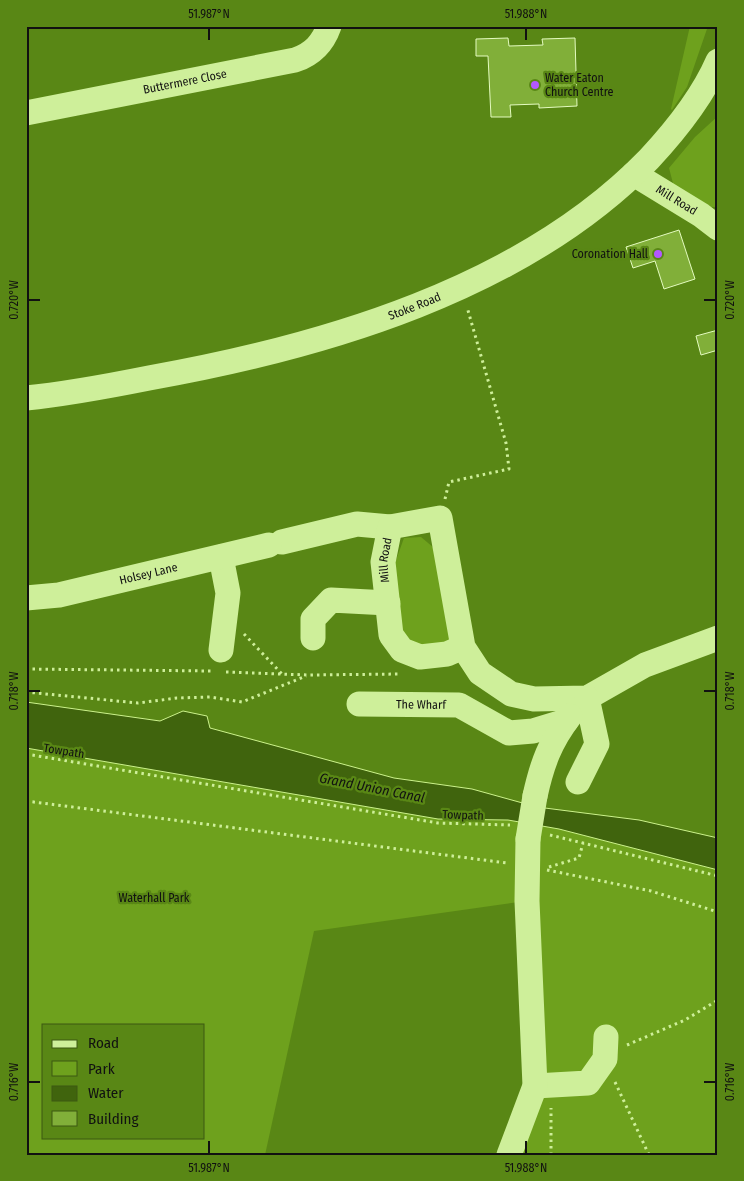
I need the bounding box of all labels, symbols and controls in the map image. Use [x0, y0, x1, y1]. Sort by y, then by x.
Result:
text: 51.987°N [188, 7, 230, 21]
text: 51.988°N [505, 7, 547, 21]
street label: Buttermere Close [142, 67, 228, 97]
place label: Water Eaton Church Centre [545, 71, 614, 99]
marker: Water Eaton Church Centre [529, 79, 541, 91]
street label: Mill Road [654, 182, 700, 218]
place label: Coronation Hall [572, 247, 648, 261]
marker: Coronation Hall [652, 248, 664, 260]
text: 0.720°W [7, 280, 21, 320]
text: 0.720°W [723, 280, 737, 320]
street label: Stoke Road [386, 290, 443, 323]
street label: Mill Road [376, 536, 395, 583]
street label: Holsey Lane [118, 560, 179, 587]
text: 0.718°W [7, 672, 21, 710]
text: 0.718°W [723, 672, 737, 710]
street label: The Wharf [396, 697, 447, 712]
street label: Towpath [42, 741, 86, 761]
water label: Grand Union Canal [318, 769, 426, 807]
street label: Towpath [442, 807, 484, 823]
park label: Waterhall Park [119, 891, 190, 905]
legend [42, 1024, 205, 1138]
text: Road [88, 1034, 119, 1052]
text: Park [88, 1060, 115, 1078]
text: 0.716°W [7, 1063, 21, 1101]
text: 0.716°W [723, 1063, 737, 1101]
text: Water [88, 1084, 124, 1102]
text: Building [88, 1110, 139, 1128]
text: 51.987°N [188, 1161, 230, 1175]
text: 51.988°N [505, 1161, 547, 1175]

